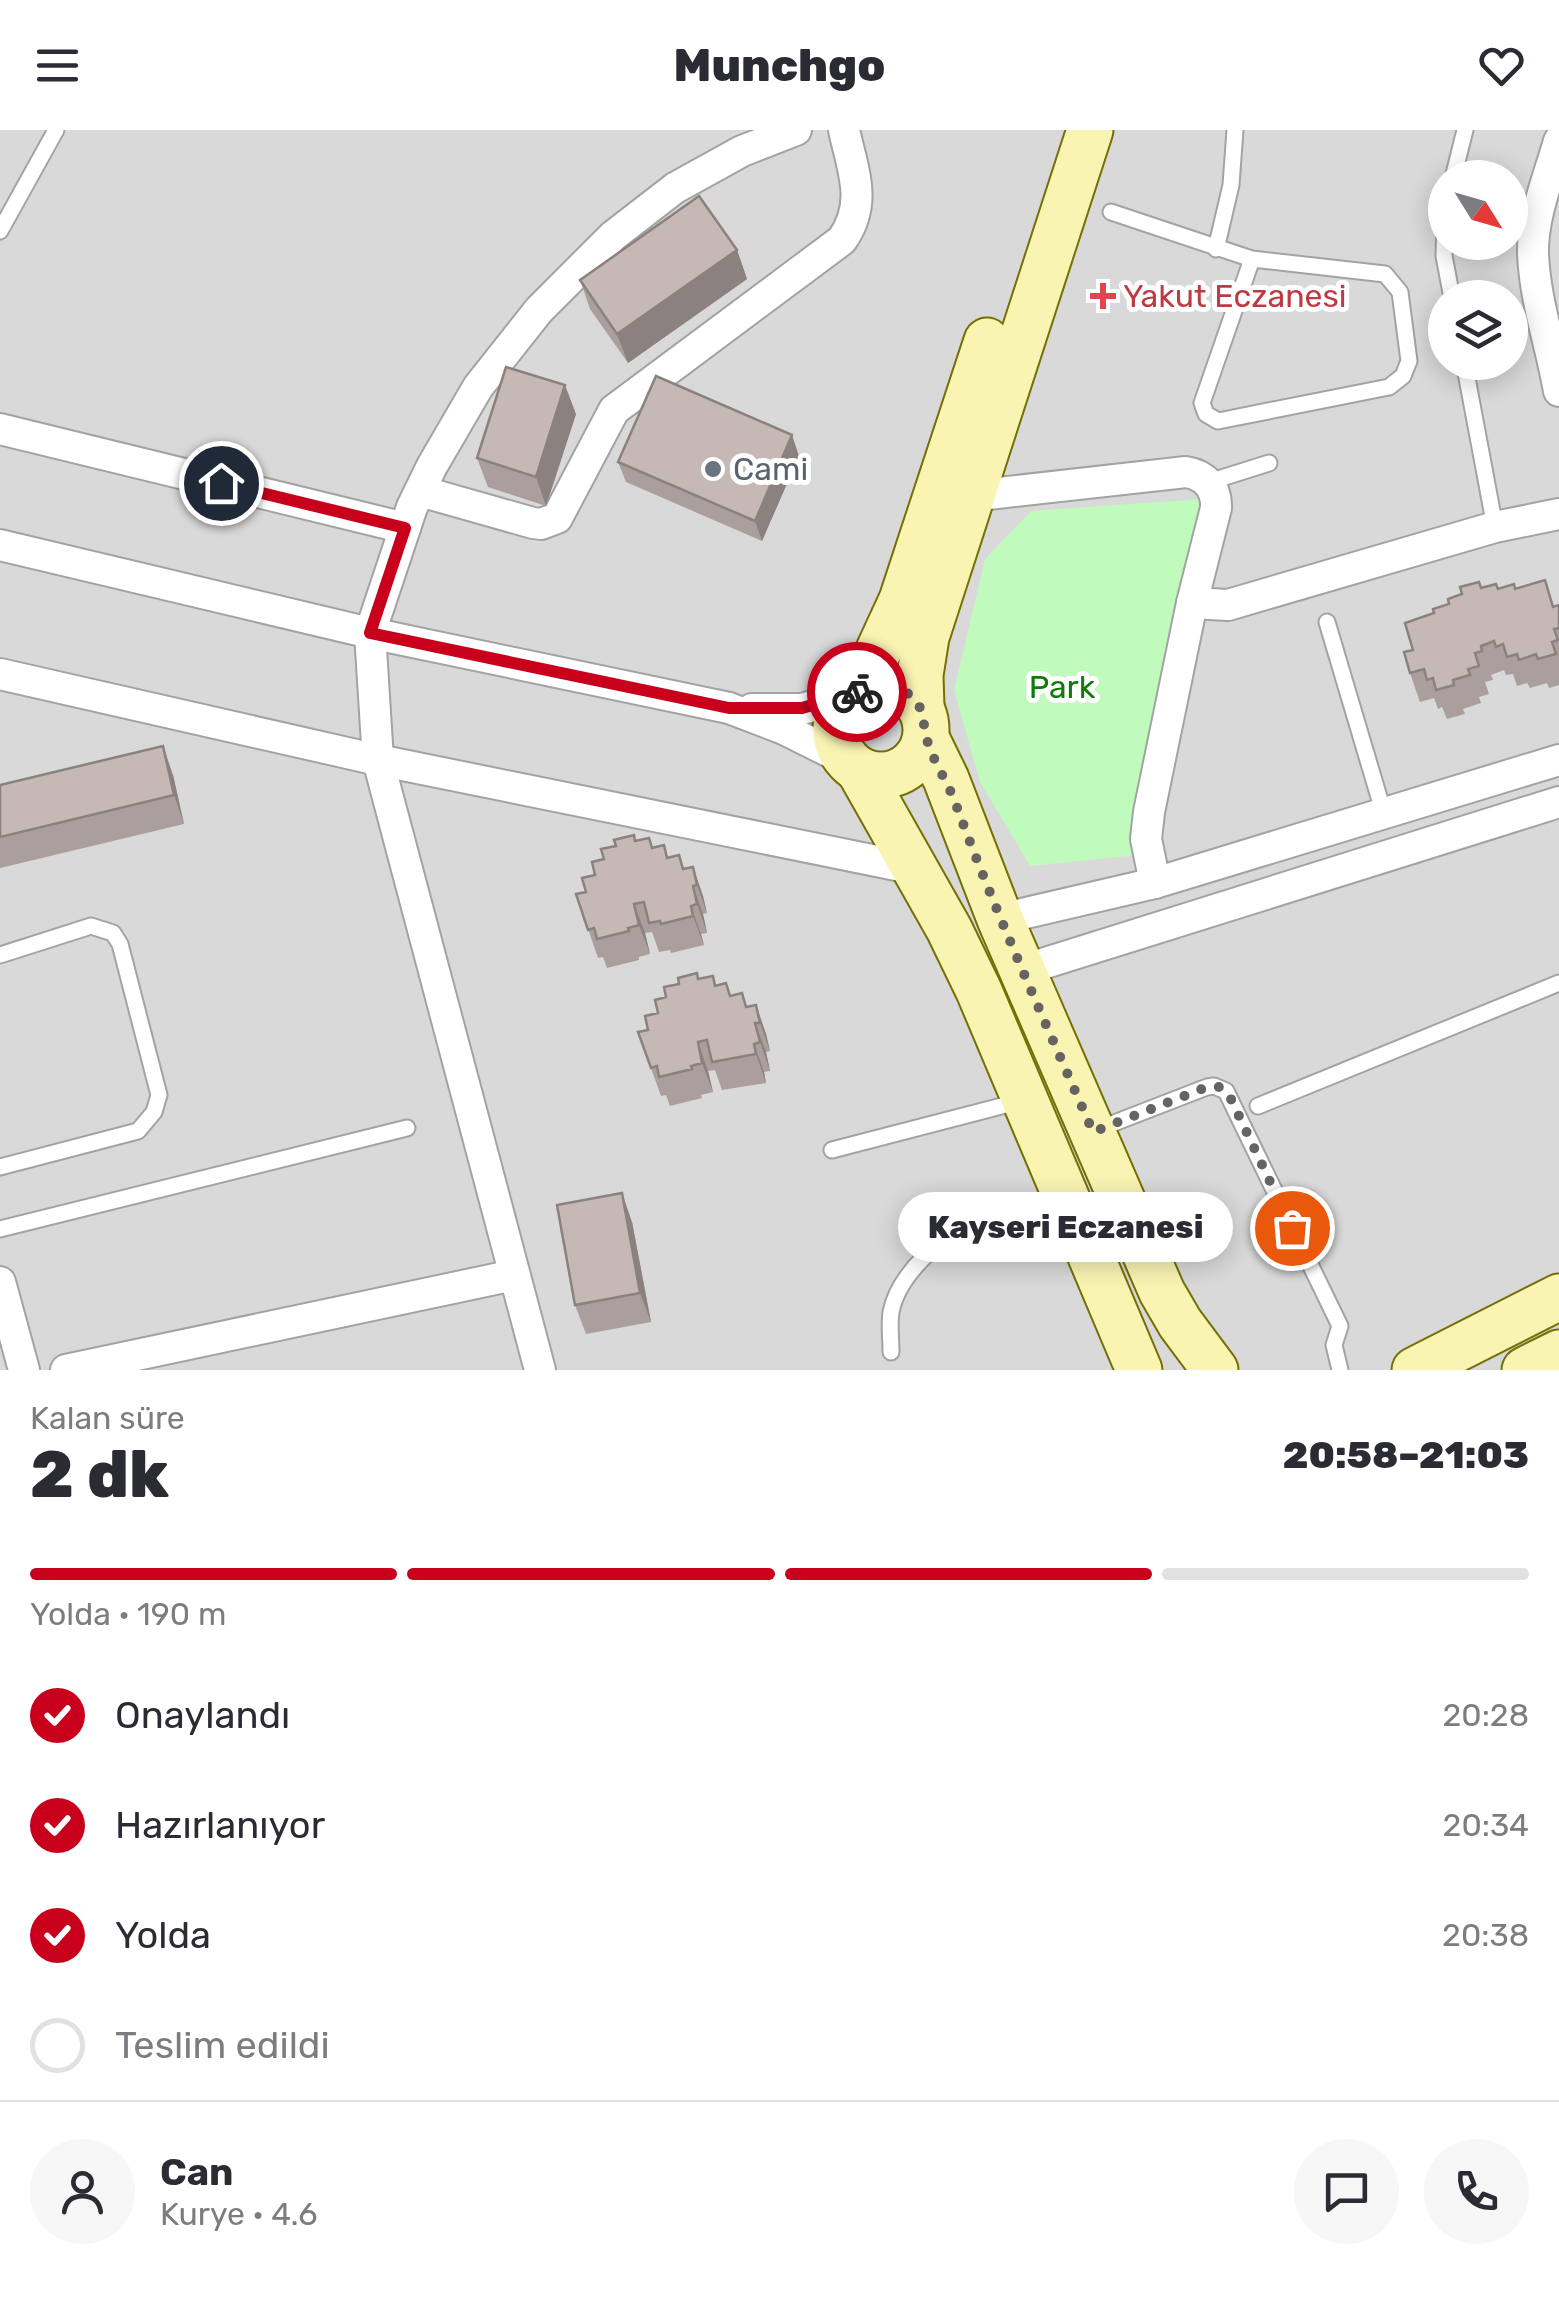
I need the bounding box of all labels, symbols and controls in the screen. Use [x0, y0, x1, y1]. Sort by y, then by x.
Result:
icon: menu [30, 38, 85, 93]
icon: heart [1474, 38, 1529, 93]
text: Munchgo [674, 39, 885, 92]
north arrow [1428, 160, 1528, 260]
map controls [1428, 160, 1528, 380]
place label: Yakut Eczanesi [1123, 277, 1347, 315]
button: layers [1428, 280, 1528, 380]
marker: Yakut Eczanesi [1092, 285, 1114, 307]
pin [179, 441, 264, 526]
place label: Cami [733, 450, 808, 488]
icon: home [194, 456, 249, 511]
marker: Cami [702, 458, 724, 480]
courier [807, 642, 907, 742]
icon: bike [830, 665, 885, 720]
park label: Park [1029, 668, 1096, 706]
pin [1250, 1186, 1335, 1271]
callout: Kayseri Eczanesi [897, 1193, 1232, 1263]
icon: bag [1265, 1201, 1320, 1256]
text: Kayseri Eczanesi [928, 1208, 1203, 1246]
text: Kalan süre [30, 1399, 185, 1437]
text: 20:58–21:03 [1283, 1432, 1529, 1478]
text: 2 dk [30, 1436, 169, 1513]
text: Yolda · 190 m [30, 1595, 226, 1633]
icon: check [30, 1688, 85, 1743]
text: Onaylandı [115, 1692, 290, 1738]
text: 20:28 [1443, 1696, 1529, 1734]
icon: check [30, 1798, 85, 1853]
text: Hazırlanıyor [115, 1802, 325, 1848]
text: 20:34 [1443, 1806, 1529, 1844]
icon: check [30, 1908, 85, 1963]
text: Yolda [115, 1912, 211, 1958]
text: 20:38 [1442, 1916, 1529, 1954]
text: Teslim edildi [115, 2022, 330, 2068]
button: person [30, 2139, 135, 2244]
button: chat [1294, 2139, 1399, 2244]
button: phone [1424, 2139, 1529, 2244]
text: Can [160, 2149, 234, 2195]
text: Kurye · 4.6 [160, 2195, 318, 2233]

